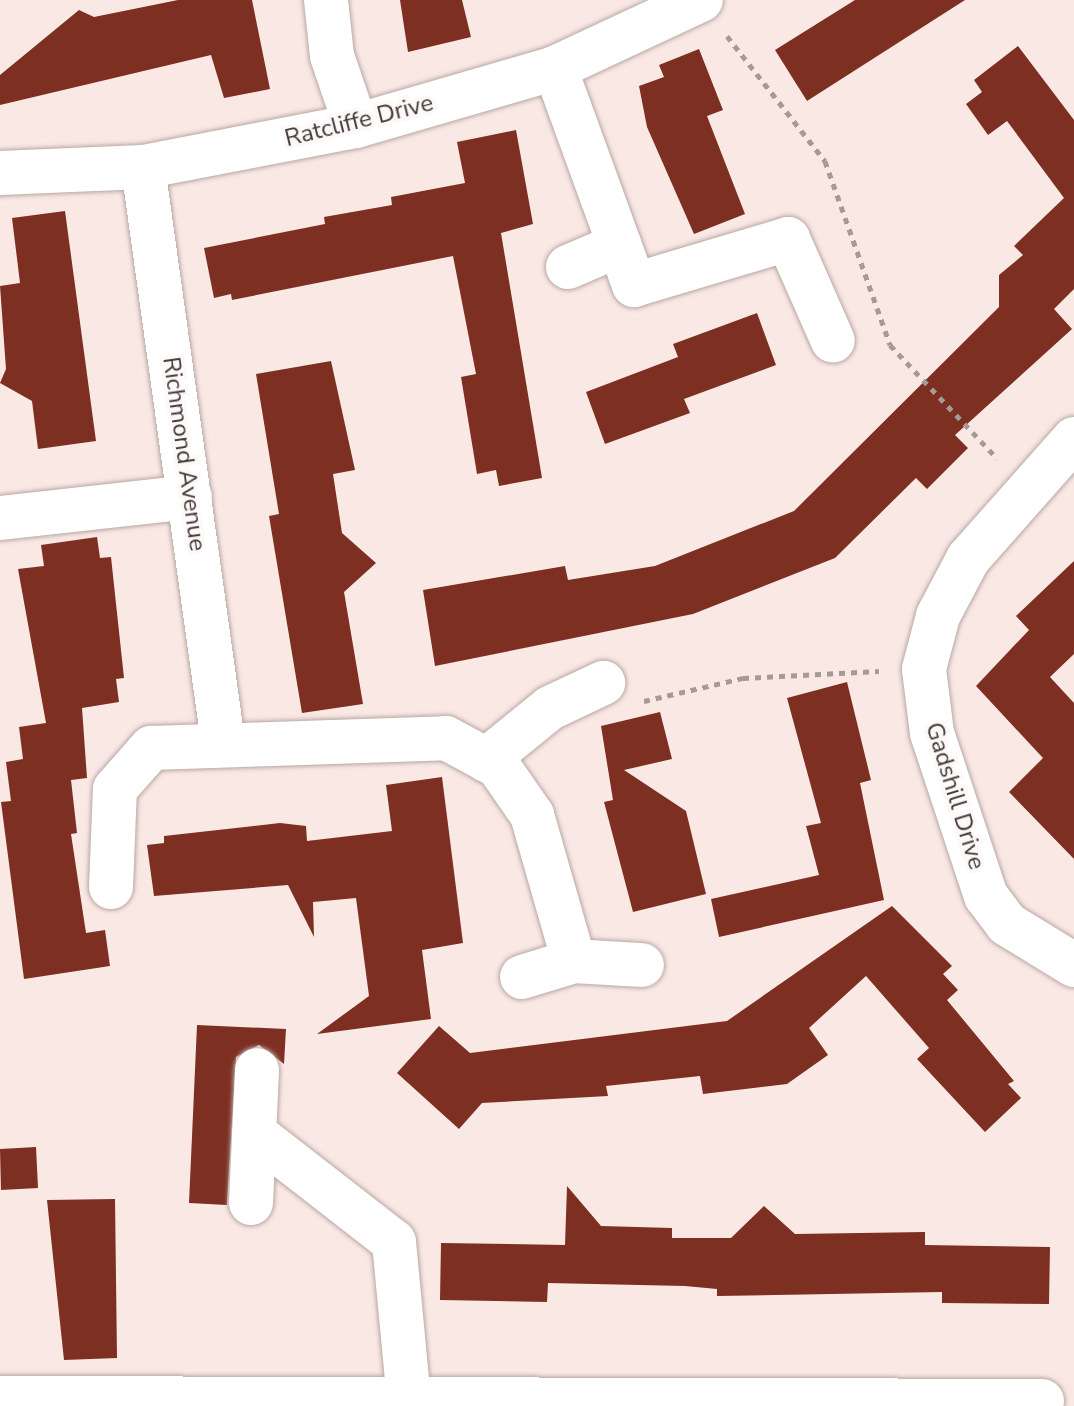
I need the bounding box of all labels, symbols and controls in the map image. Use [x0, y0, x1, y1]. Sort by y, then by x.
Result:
street label: Ratcliffe Drive [282, 89, 436, 153]
street label: Richmond Avenue [156, 355, 212, 553]
street label: Gadshill Drive [919, 719, 991, 873]

